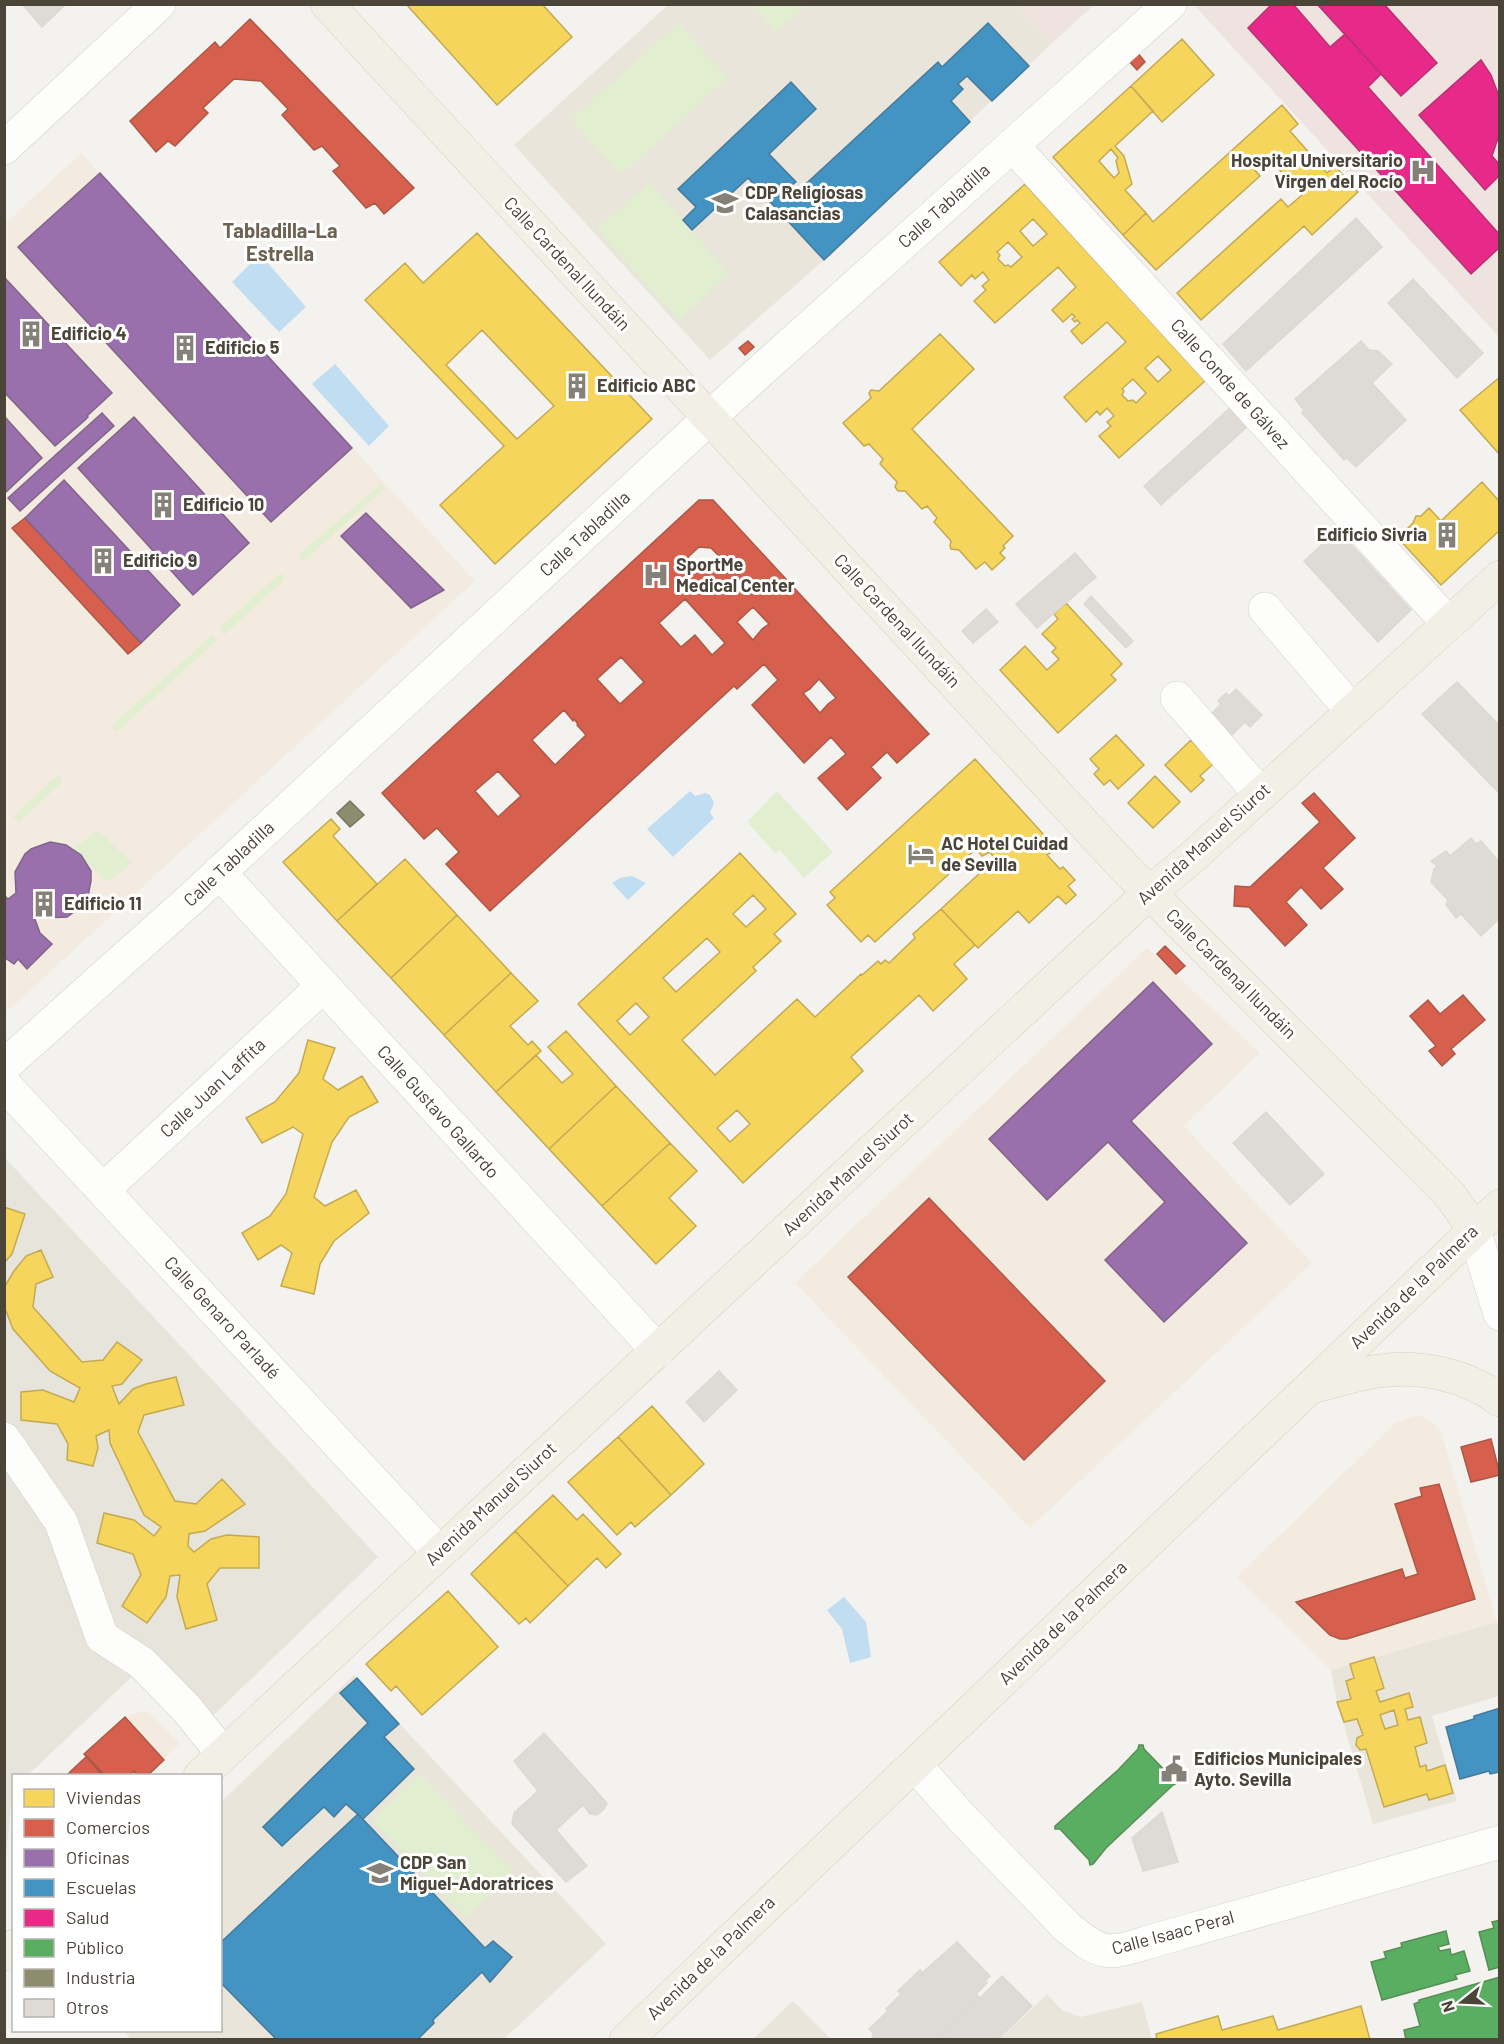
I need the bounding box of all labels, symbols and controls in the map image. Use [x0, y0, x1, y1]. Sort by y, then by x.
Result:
place label: Hospital Universitario Virgen del Rocío [1231, 149, 1403, 192]
hospital icon: Hospital Universitario Virgen del Rocío [1408, 156, 1438, 186]
street label: Calle Tabladilla [893, 158, 994, 252]
place label: CDP Religiosas Calasancias [745, 181, 863, 224]
school or university icon: CDP Religiosas Calasancias [710, 188, 740, 218]
street label: Calle Cardenal Ilundáin [500, 192, 636, 335]
district label: Tabladilla-La Estrella [222, 218, 338, 265]
street label: Calle Conde de Gálvez [1166, 314, 1295, 453]
building icon: Edificio 4 [16, 319, 46, 349]
place label: Edificio 4 [51, 322, 127, 344]
building icon: Edificio 5 [170, 333, 200, 363]
place label: Edificio 5 [205, 336, 280, 358]
building icon: Edificio ABC [562, 371, 592, 401]
place label: Edificio ABC [597, 374, 696, 396]
street label: Calle Tabladilla [535, 486, 634, 581]
building icon: Edificio 10 [148, 490, 178, 520]
place label: Edificio 10 [183, 493, 264, 515]
building icon: Edificio Sivria [1432, 520, 1462, 550]
place label: Edificio Sivria [1317, 523, 1427, 545]
building icon: Edificio 9 [88, 546, 118, 576]
place label: Edificio 9 [123, 549, 197, 571]
street label: Calle Cardenal Ilundáin [830, 549, 966, 692]
place label: SportMe Medical Center [676, 553, 795, 596]
hospital icon: SportMe Medical Center [641, 560, 671, 590]
street label: Avenida Manuel Siurot [1132, 778, 1274, 909]
street label: Calle Tabladilla [179, 816, 278, 911]
place label: AC Hotel Cuidad de Sevilla [941, 832, 1068, 875]
hotel icon: AC Hotel Cuidad de Sevilla [906, 839, 936, 869]
building icon: Edificio 11 [29, 889, 59, 919]
place label: Edificio 11 [64, 892, 142, 914]
street label: Calle Cardenal Ilundáin [1162, 904, 1301, 1043]
street label: Calle Juan Laffita [155, 1033, 270, 1142]
street label: Calle Gustavo Gallardo [373, 1040, 504, 1183]
street label: Avenida Manuel Siurot [777, 1107, 917, 1240]
street label: Avenida de la Palmera [1345, 1220, 1482, 1353]
street label: Calle Genaro Parladé [160, 1251, 285, 1383]
street label: Avenida Manuel Siurot [420, 1437, 560, 1570]
street label: Avenida de la Palmera [994, 1556, 1131, 1689]
place label: Edificios Municipales Ayto. Sevilla [1194, 1747, 1362, 1790]
public building icon: Edificios Municipales Ayto. Sevilla [1159, 1754, 1189, 1784]
legend [12, 1774, 222, 2032]
text: Viviendas [66, 1786, 141, 1808]
text: Comercios [66, 1816, 150, 1838]
text: Oficinas [66, 1846, 130, 1868]
place label: CDP San Miguel-Adoratrices [400, 1851, 554, 1894]
school or university icon: CDP San Miguel-Adoratrices [365, 1858, 395, 1888]
text: Escuelas [66, 1876, 136, 1898]
street label: Avenida de la Palmera [642, 1891, 779, 2024]
street label: Calle Isaac Peral [1109, 1905, 1236, 1959]
text: Salud [66, 1906, 109, 1928]
text: Público [66, 1936, 124, 1958]
text: Industria [66, 1966, 135, 1988]
north arrow [1432, 1972, 1492, 2032]
text: Otros [66, 1996, 109, 2018]
text: N [1437, 1999, 1458, 2015]

